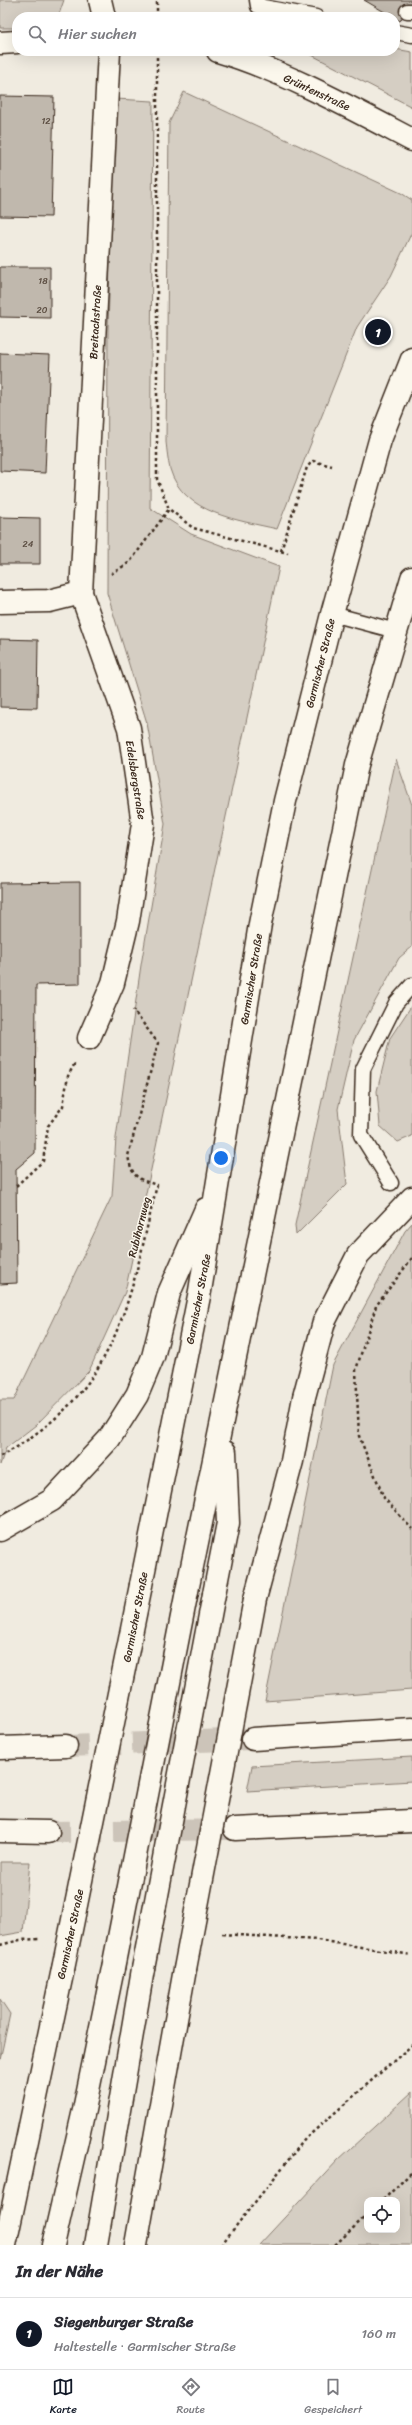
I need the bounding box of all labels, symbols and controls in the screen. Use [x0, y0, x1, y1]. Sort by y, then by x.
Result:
search box [12, 12, 400, 56]
text: Hier suchen [58, 21, 137, 47]
icon: search [26, 23, 48, 45]
street label: Grüntenstraße [280, 69, 354, 116]
house number: 12 [41, 113, 51, 129]
house number: 18 [38, 273, 48, 289]
street label: Breitachstraße [84, 284, 107, 360]
house number: 20 [37, 302, 48, 318]
pin: 1 [365, 317, 391, 347]
house number: 24 [23, 536, 34, 552]
street label: Garmischer Straße [300, 616, 341, 710]
street label: Edelsbergstraße [120, 739, 151, 821]
street label: Garmischer Straße [235, 932, 268, 1026]
your location [211, 1148, 231, 1168]
street label: Rubihornweg [123, 1194, 156, 1260]
street label: Garmischer Straße [180, 1252, 217, 1346]
street label: Garmischer Straße [117, 1570, 154, 1664]
street label: Garmischer Straße [52, 1887, 89, 1981]
map controls [364, 2197, 400, 2233]
button: locate [364, 2197, 400, 2233]
text: In der Nähe [16, 2256, 103, 2286]
text: Siegenburger Straße [54, 2309, 193, 2335]
text: 1 [26, 2322, 32, 2345]
text: 160 m [361, 2322, 396, 2345]
text: Haltestelle · Garmischer Straße [54, 2335, 236, 2358]
tab: Karte [50, 2376, 77, 2419]
tab: Route [176, 2376, 205, 2419]
tab: Gespeichert [304, 2376, 362, 2419]

